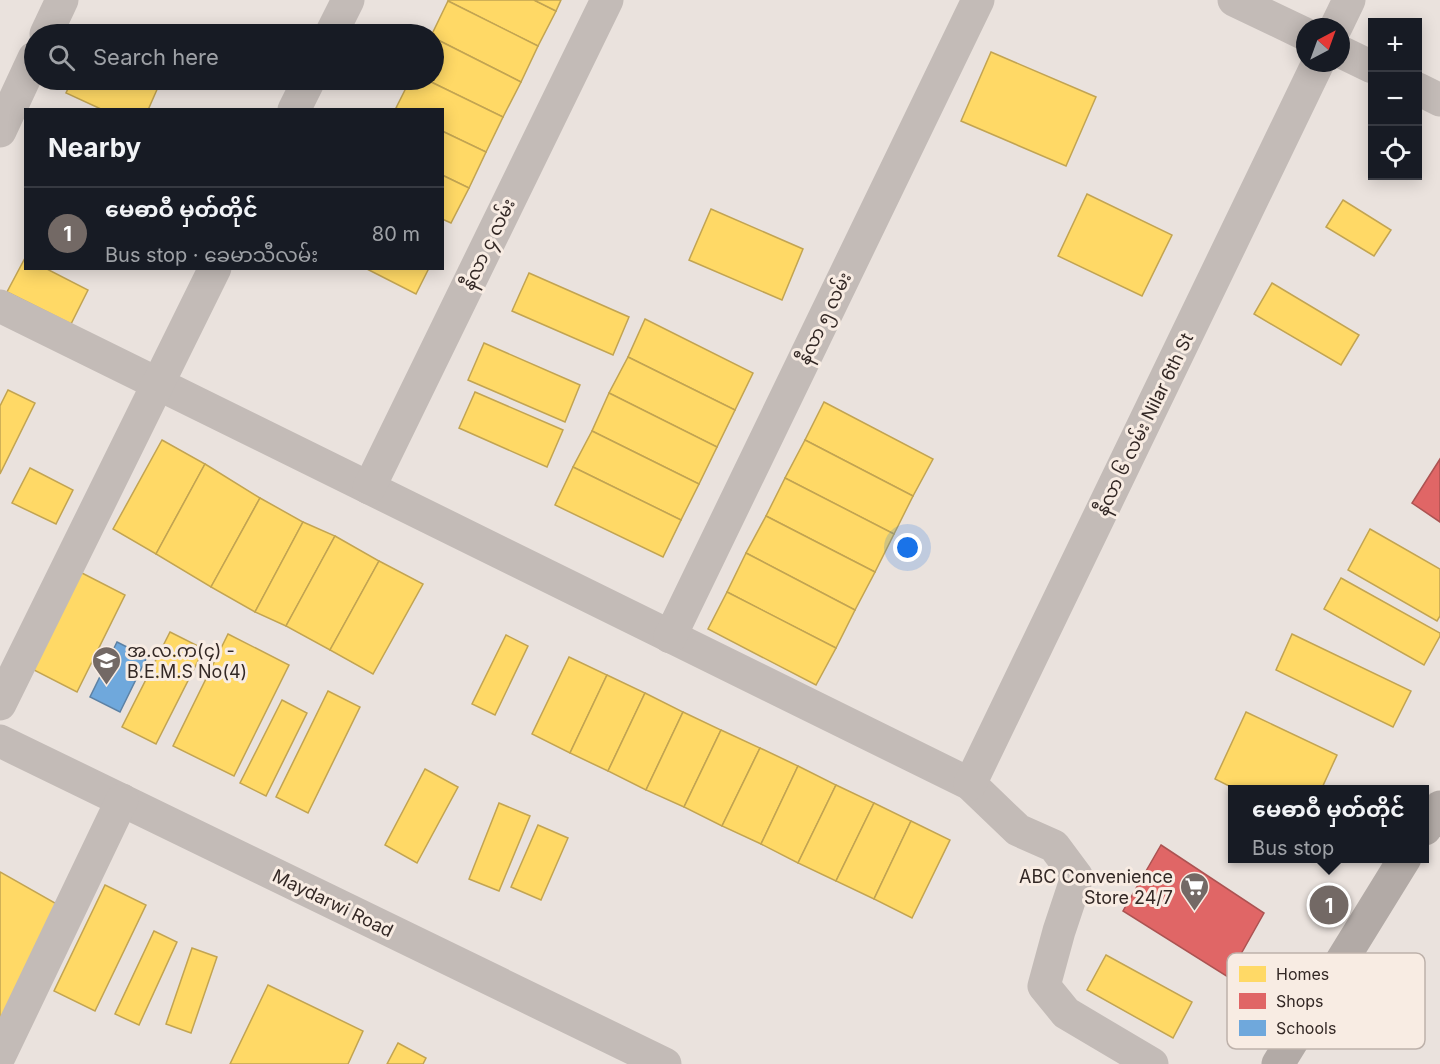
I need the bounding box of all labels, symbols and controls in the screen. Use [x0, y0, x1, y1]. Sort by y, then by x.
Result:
north arrow [1296, 18, 1350, 72]
map controls [1368, 18, 1422, 180]
button: + [1368, 18, 1422, 72]
search box [24, 24, 444, 90]
icon: search [45, 41, 78, 74]
text: Search here [93, 44, 219, 70]
button: − [1368, 72, 1422, 126]
button: locate [1368, 126, 1422, 180]
text: Nearby [48, 132, 141, 163]
street label: နီလာ ၄ လမ်း [454, 194, 524, 295]
text: မေဓာဝီ မှတ်တိုင် [105, 196, 258, 222]
text: 1 [63, 222, 72, 246]
text: 80 m [372, 222, 420, 246]
text: Bus stop · ခေမာသီလမ်း [105, 243, 318, 267]
street label: နီလာ ၅ လမ်း [790, 267, 860, 370]
street label: နီလာ ၆ လမ်း Nilar 6th St [1088, 328, 1202, 521]
your location [893, 533, 922, 562]
place label: အ.လ.က(၄) - B.E.M.S No(4) [127, 640, 247, 682]
school or university icon: အ.လ.က(၄) - B.E.M.S No(4) [90, 644, 122, 686]
popup [1228, 785, 1429, 863]
text: မေဓာဝီ မှတ်တိုင် [1252, 796, 1405, 822]
text: Bus stop [1252, 836, 1334, 860]
street label: Maydarwi Road [269, 865, 397, 941]
place label: ABC Convenience Store 24/7 [1019, 866, 1173, 908]
supermarket icon: ABC Convenience Store 24/7 [1178, 870, 1210, 912]
pin: 1 [1310, 882, 1348, 928]
legend [1227, 953, 1425, 1049]
text: Homes [1276, 964, 1329, 984]
text: Shops [1276, 991, 1324, 1011]
text: Schools [1276, 1018, 1336, 1038]

